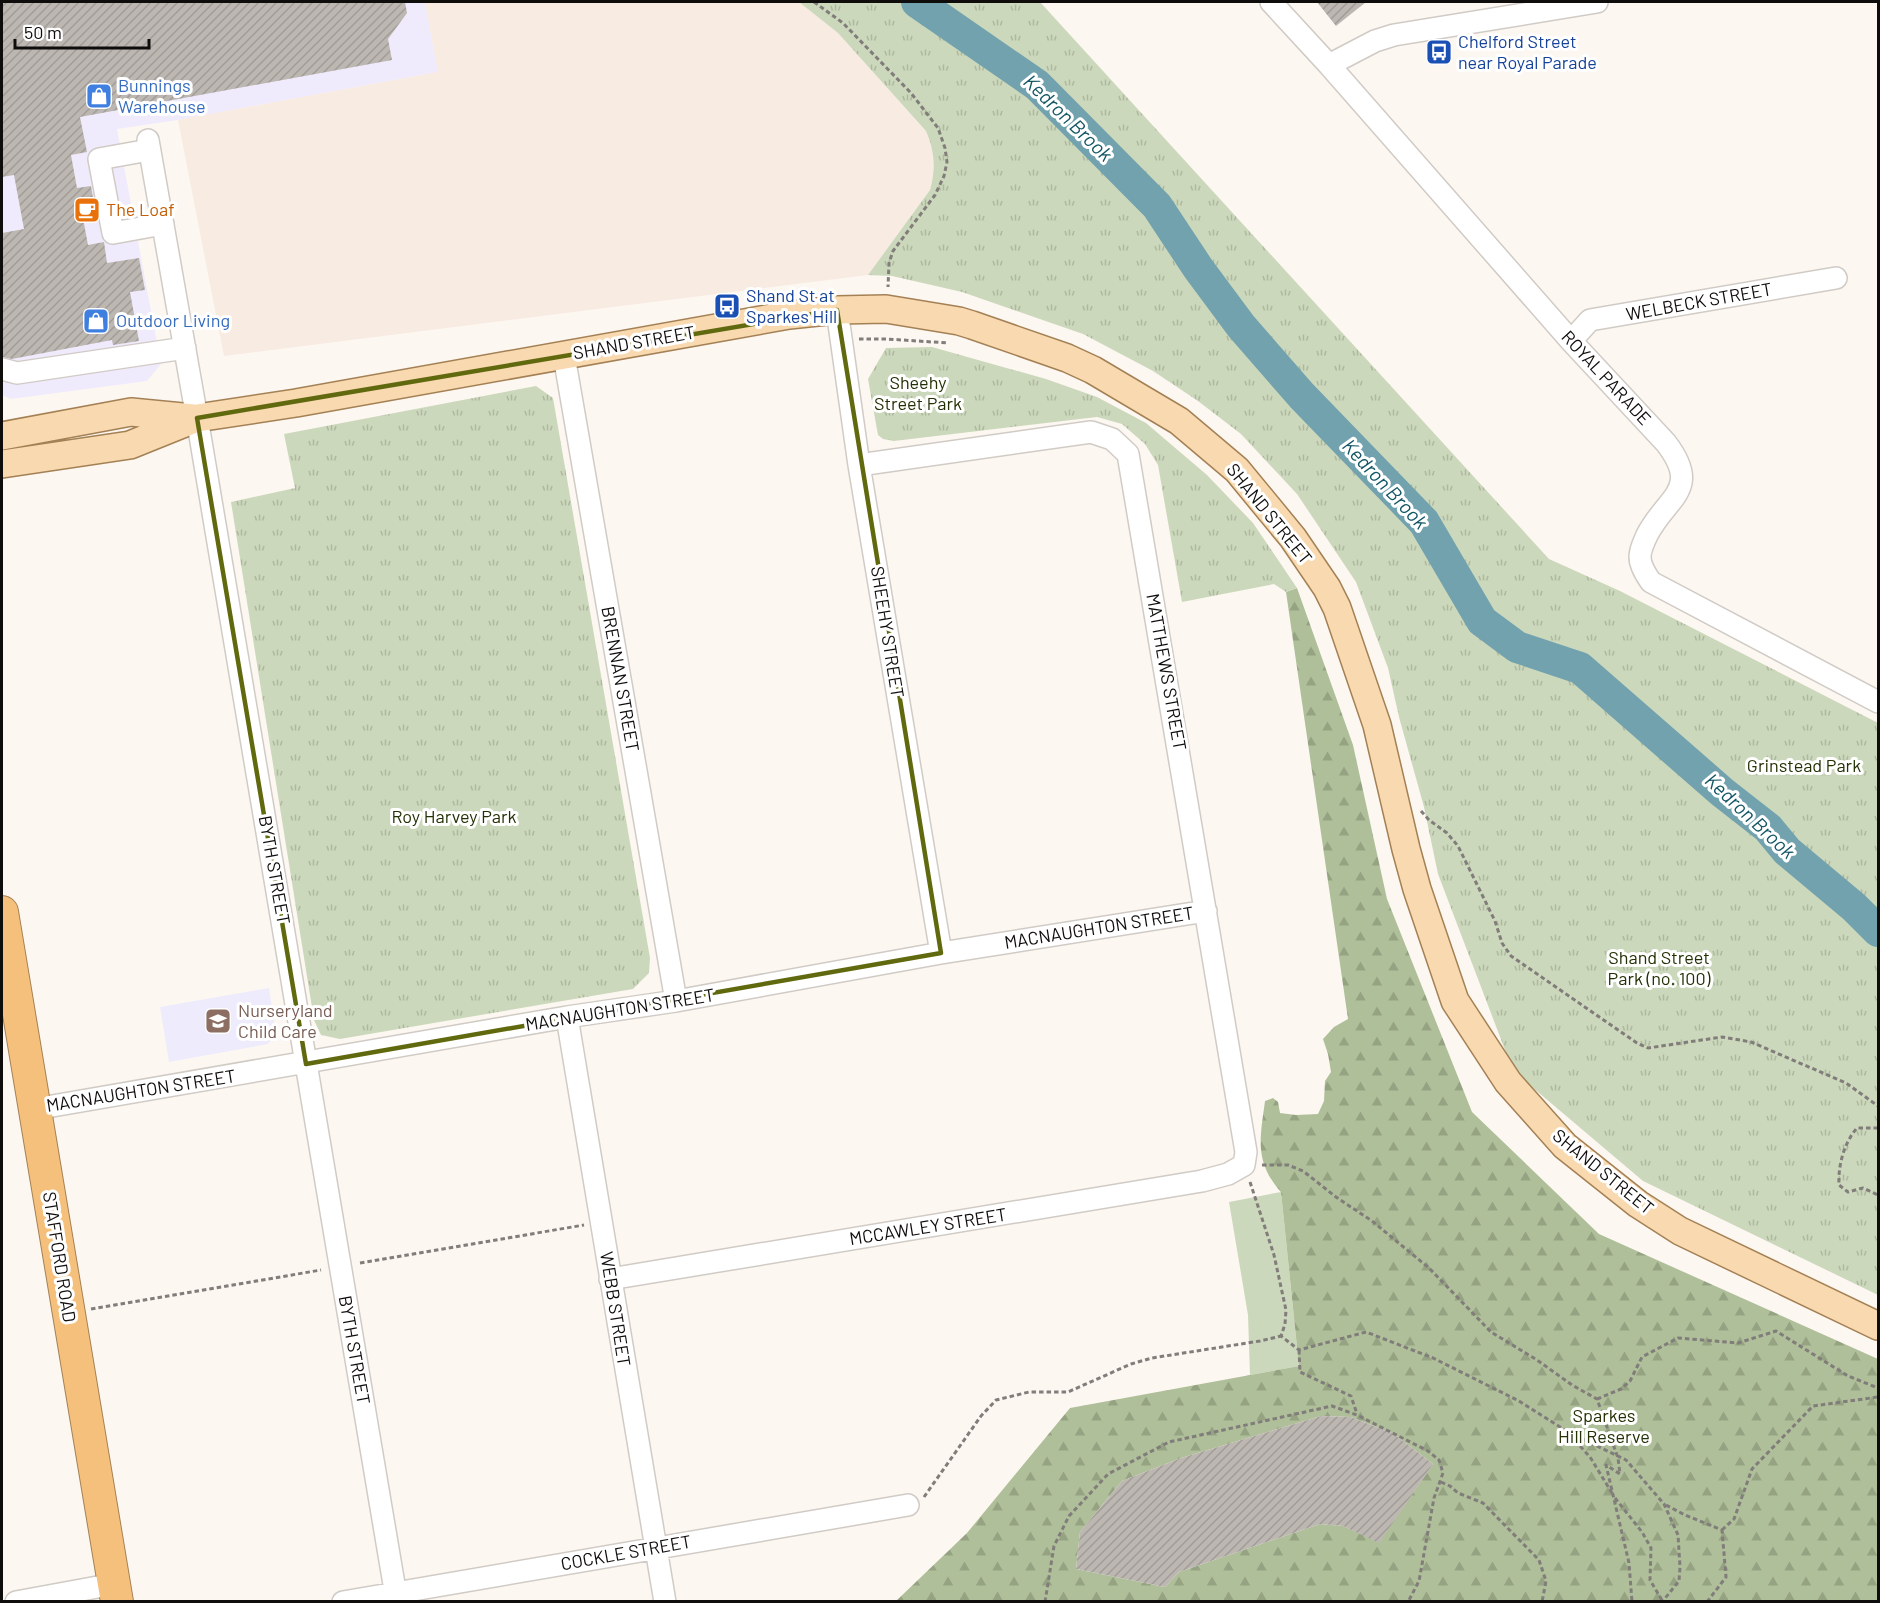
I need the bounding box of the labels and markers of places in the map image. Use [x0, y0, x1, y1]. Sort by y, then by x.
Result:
place label: Chelford Street near Royal Parade [1458, 30, 1597, 73]
bus stop icon: Chelford Street near Royal Parade [1424, 37, 1454, 67]
place label: Bunnings Warehouse [118, 74, 205, 117]
shop icon: Bunnings Warehouse [84, 81, 114, 111]
cafe icon: The Loaf [72, 195, 102, 225]
place label: The Loaf [106, 198, 175, 220]
place label: Shand St at Sparkes Hill [746, 284, 837, 327]
bus stop icon: Shand St at Sparkes Hill [712, 291, 742, 321]
shop icon: Outdoor Living [81, 306, 111, 336]
place label: Outdoor Living [116, 309, 230, 331]
place label: Nurseryland Child Care [238, 999, 333, 1042]
school or university icon: Nurseryland Child Care [203, 1006, 233, 1036]

